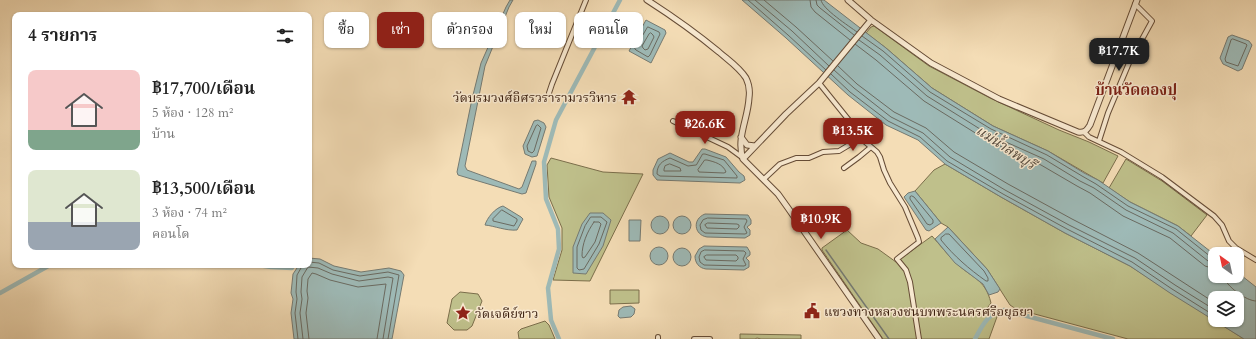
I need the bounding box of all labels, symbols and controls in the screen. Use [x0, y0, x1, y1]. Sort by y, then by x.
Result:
chip: ซื้อ [324, 12, 369, 48]
chip: เช่า [377, 12, 424, 48]
chip: ตัวกรอง [432, 12, 507, 48]
chip: ใหม่ [515, 12, 566, 48]
chip: คอนโด [574, 12, 643, 48]
text: 4 รายการ [28, 24, 97, 47]
icon: filters [274, 25, 296, 47]
pin: ฿17.7K [1086, 38, 1152, 72]
text: ฿17.7K [1098, 42, 1140, 60]
text: ฿17,700/เดือน [152, 77, 255, 100]
district label: บ้านวัดตองปุ [1095, 80, 1177, 101]
icon: home [60, 86, 108, 134]
temple icon: วัดบรมวงศ์อิศรวรารามวรวิหาร [620, 88, 638, 106]
place label: วัดบรมวงศ์อิศรวรารามวรวิหาร [453, 89, 617, 107]
text: 5 ห้อง · 128 m² [152, 104, 233, 122]
pin: ฿26.6K [672, 111, 738, 145]
text: ฿26.6K [684, 115, 726, 133]
pin: ฿13.5K [820, 118, 886, 152]
water label: แม่น้ำลพบุรี [972, 120, 1042, 175]
text: ฿13.5K [832, 122, 874, 140]
text: บ้าน [152, 125, 175, 143]
text: ฿13,500/เดือน [152, 177, 255, 200]
icon: home [60, 186, 108, 234]
text: 3 ห้อง · 74 m² [152, 204, 227, 222]
pin: ฿10.9K [788, 206, 854, 240]
text: ฿10.9K [800, 210, 842, 228]
text: คอนโด [152, 225, 190, 243]
north arrow [1208, 247, 1244, 283]
map controls [1208, 247, 1244, 327]
button: layers [1208, 291, 1244, 327]
public building icon: แขวงทางหลวงชนบทพระนครศรีอยุธยา [803, 302, 821, 320]
place label: แขวงทางหลวงชนบทพระนครศรีอยุธยา [824, 303, 1033, 321]
place icon: วัดเจดีย์ขาว [454, 304, 472, 322]
place label: วัดเจดีย์ขาว [475, 305, 538, 323]

